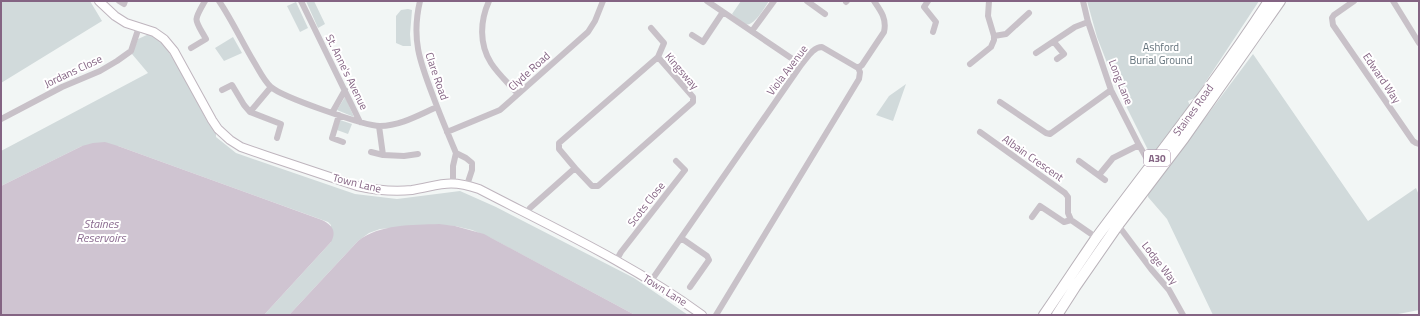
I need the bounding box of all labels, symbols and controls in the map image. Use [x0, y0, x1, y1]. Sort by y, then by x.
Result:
street label: St. Anne's Avenue [322, 31, 372, 113]
park label: Ashford Burial Ground [1129, 39, 1193, 68]
street label: Viola Avenue [763, 41, 812, 99]
street label: Clyde Road [505, 48, 554, 94]
street label: Kingsway [661, 49, 703, 94]
street label: Jordans Close [41, 50, 105, 91]
street label: Clare Road [421, 50, 453, 102]
street label: Edward Way [1359, 50, 1405, 107]
street label: Long Lane [1105, 57, 1137, 107]
street label: Staines Road [1169, 81, 1217, 139]
street label: Albain Crescent [999, 131, 1067, 185]
road number: A30 [1144, 150, 1170, 166]
street label: Town Lane [331, 169, 383, 197]
street label: Scots Close [623, 178, 669, 230]
water label: Staines Reservoirs [76, 214, 127, 247]
street label: Lodge Way [1138, 238, 1182, 288]
street label: Town Lane [640, 270, 691, 310]

